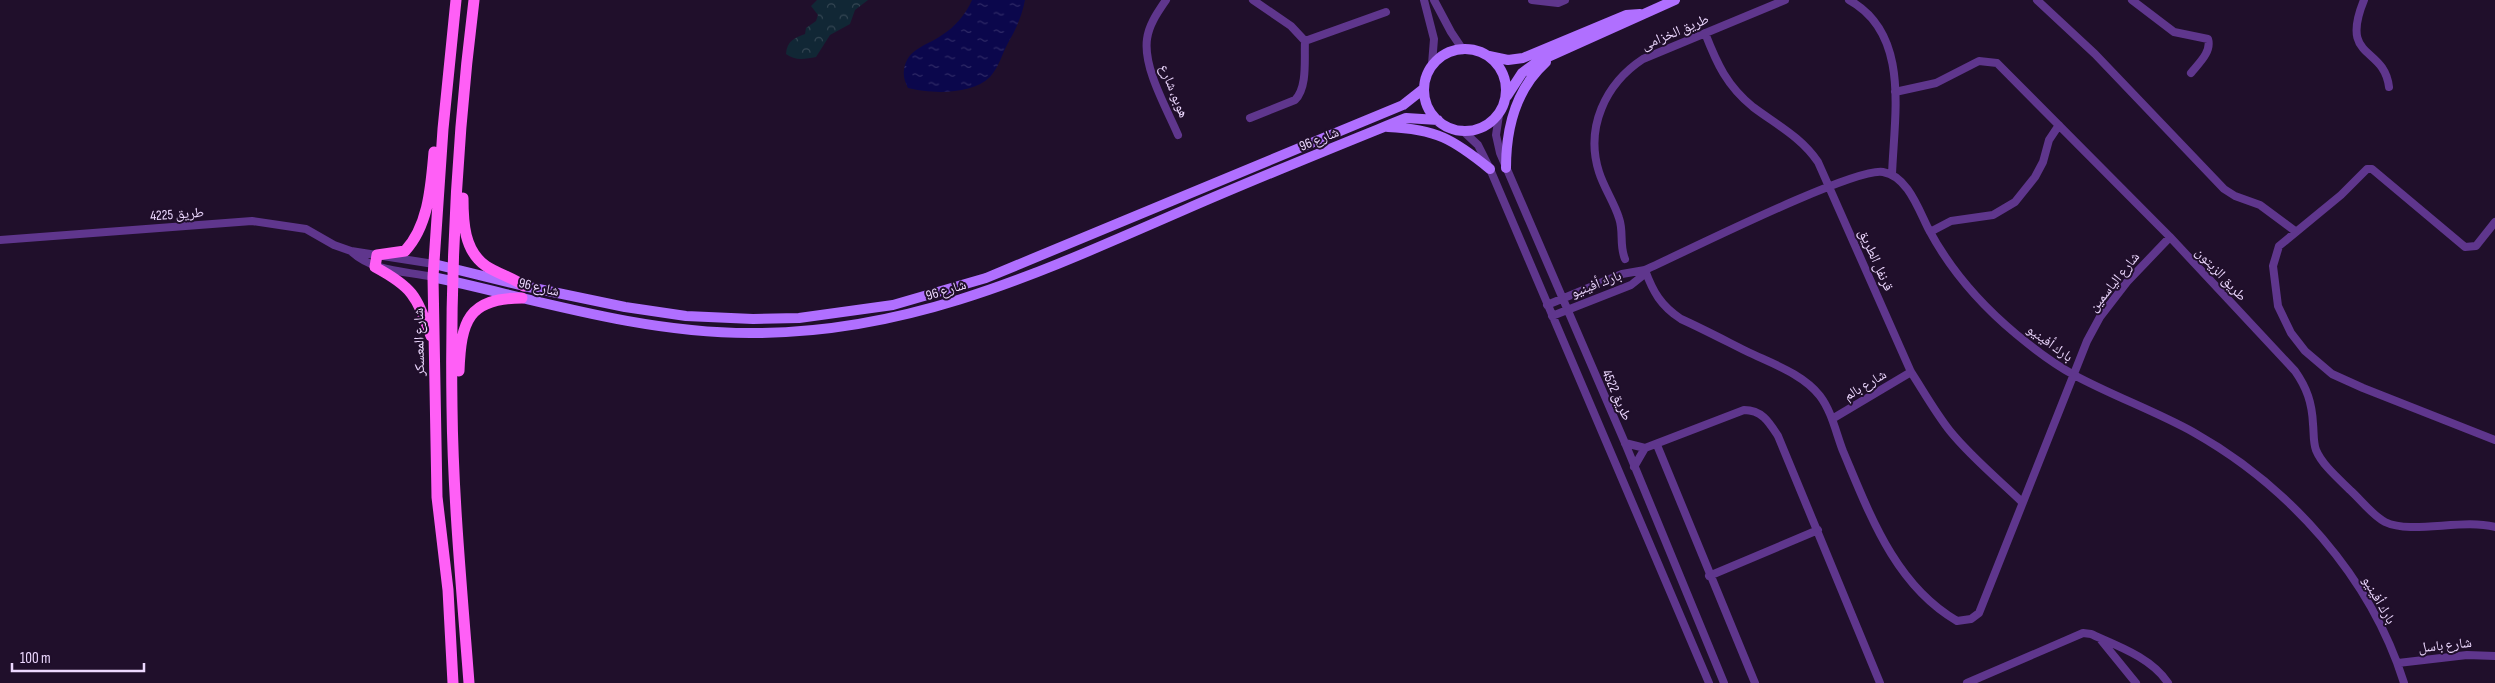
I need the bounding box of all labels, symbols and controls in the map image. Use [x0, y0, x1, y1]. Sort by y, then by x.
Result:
street label: طريق الخزامى [1639, 10, 1712, 55]
street label: هوبو، شارع [1155, 62, 1192, 120]
street label: شارع 96 [1297, 123, 1342, 156]
street label: طريق 4225 [149, 204, 205, 225]
street label: قرنفل الطريق [1854, 226, 1897, 294]
street label: طريق الزيتون [2191, 244, 2250, 305]
street label: شارع الياسمين [2085, 249, 2144, 316]
street label: بارك أفينيو [1568, 267, 1624, 301]
street label: شارع 96 [517, 274, 561, 301]
street label: شارع 96 [924, 276, 968, 305]
street label: شارع المعسكر [410, 308, 429, 377]
street label: بارك أفينيو [2024, 321, 2076, 365]
street label: شارع بالم [1841, 366, 1890, 405]
street label: طريق 4522 [1597, 367, 1636, 424]
street label: بارك أفينيو [2358, 573, 2400, 627]
street label: شارع باسل [2417, 634, 2473, 657]
scale bar [12, 640, 145, 672]
text: 100 m [20, 649, 51, 668]

